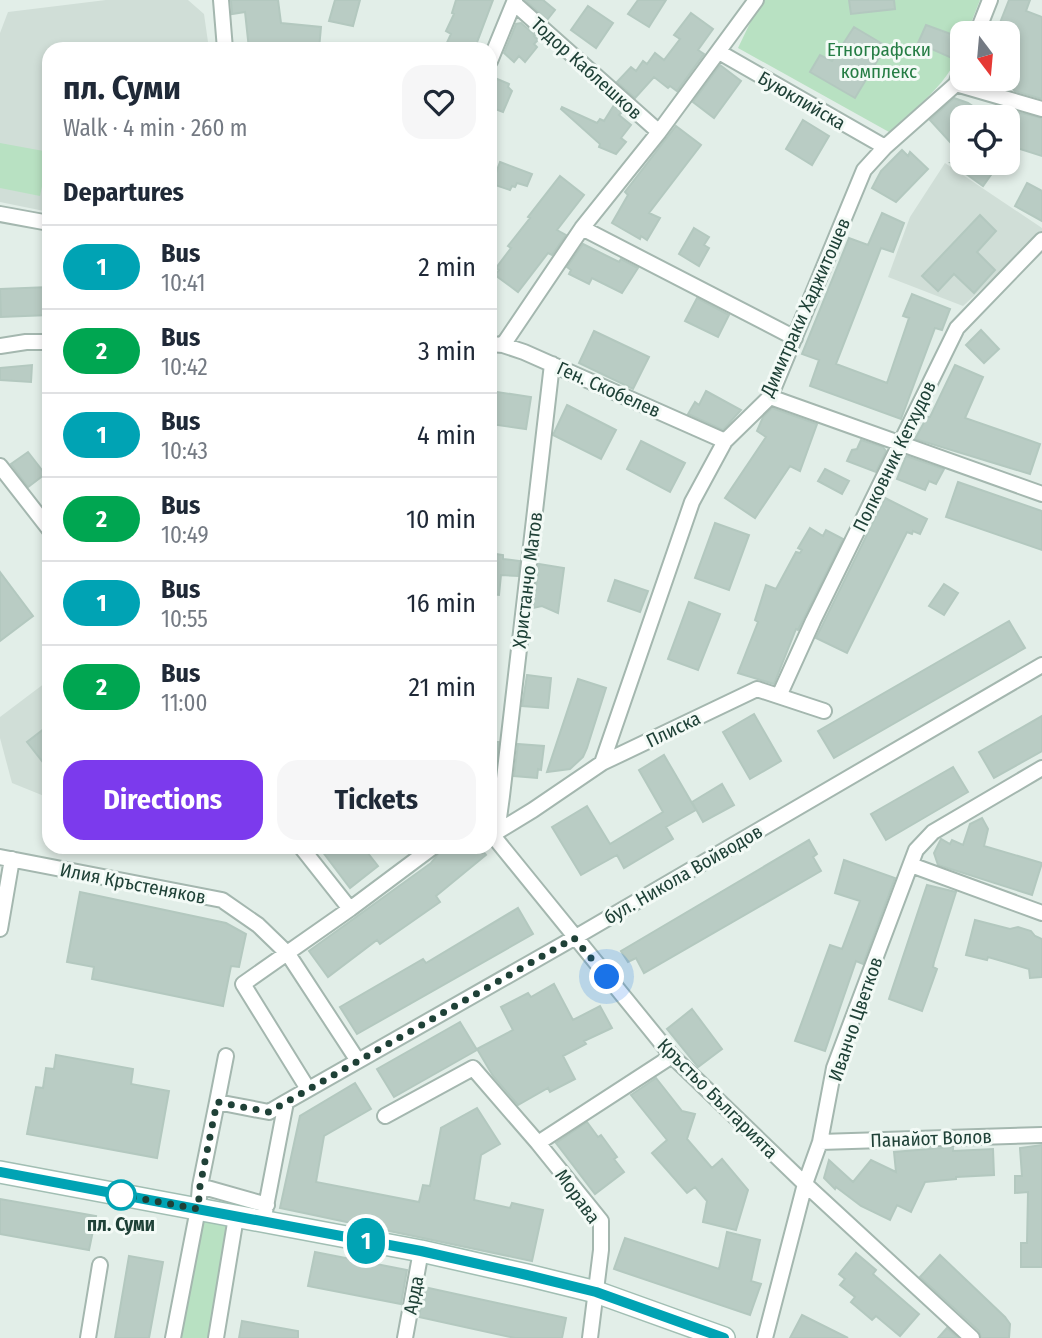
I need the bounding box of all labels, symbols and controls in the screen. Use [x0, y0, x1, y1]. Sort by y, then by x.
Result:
street label: Тодор Каблешков [526, 12, 647, 124]
north arrow [950, 21, 1020, 91]
map controls [950, 21, 1020, 175]
park label: Етнографски комплекс [827, 38, 931, 83]
button: heart [402, 65, 476, 139]
street label: Буюклийска [754, 66, 850, 135]
text: пл. Суми [63, 68, 181, 108]
button: locate [950, 105, 1020, 175]
text: Walk · 4 min · 260 m [63, 114, 248, 142]
text: Departures [63, 177, 184, 208]
street label: Димитраки Хаджитошев [755, 214, 855, 401]
text: Bus [161, 238, 200, 269]
text: 2 min [418, 252, 476, 283]
text: 1 [96, 253, 107, 281]
text: 10:41 [161, 269, 206, 297]
text: Bus [161, 322, 200, 353]
text: 3 min [418, 336, 476, 367]
text: 2 [96, 337, 107, 365]
text: 10:42 [161, 353, 208, 381]
street label: Ген. Скобелев [554, 356, 664, 422]
street label: Полковник Кетхудов [848, 377, 941, 536]
text: Bus [161, 406, 200, 437]
text: 4 min [417, 420, 476, 451]
text: 1 [96, 421, 107, 449]
text: 10:43 [161, 437, 208, 465]
text: Bus [161, 490, 200, 521]
text: 10 min [406, 504, 476, 535]
text: 2 [96, 505, 107, 533]
street label: Христанчо Матов [508, 511, 547, 650]
text: 10:49 [161, 521, 209, 549]
text: Bus [161, 574, 200, 605]
text: 16 min [407, 588, 476, 619]
text: 1 [96, 589, 107, 617]
text: 10:55 [161, 605, 208, 633]
text: Bus [161, 658, 200, 689]
text: 21 min [409, 672, 476, 703]
text: 2 [96, 673, 107, 701]
text: 11:00 [161, 689, 207, 717]
street label: Плиска [642, 707, 704, 752]
button: Directions [63, 760, 263, 840]
button: Tickets [277, 760, 476, 840]
street label: бул. Никола Войводов [600, 820, 767, 929]
street label: Илия Кръстеняков [58, 858, 208, 909]
street label: Иванчо Цветков [823, 954, 888, 1084]
your location [589, 959, 624, 994]
street label: Кръстьо Българията [653, 1033, 783, 1163]
street label: Панайот Волов [870, 1125, 992, 1152]
street label: Морава [550, 1165, 605, 1228]
marker: пл. Суми [106, 1180, 136, 1210]
place label: пл. Суми [87, 1213, 155, 1236]
line badge: 1 [343, 1218, 389, 1264]
text: 1 [361, 1227, 371, 1255]
street label: Арда [398, 1274, 428, 1316]

